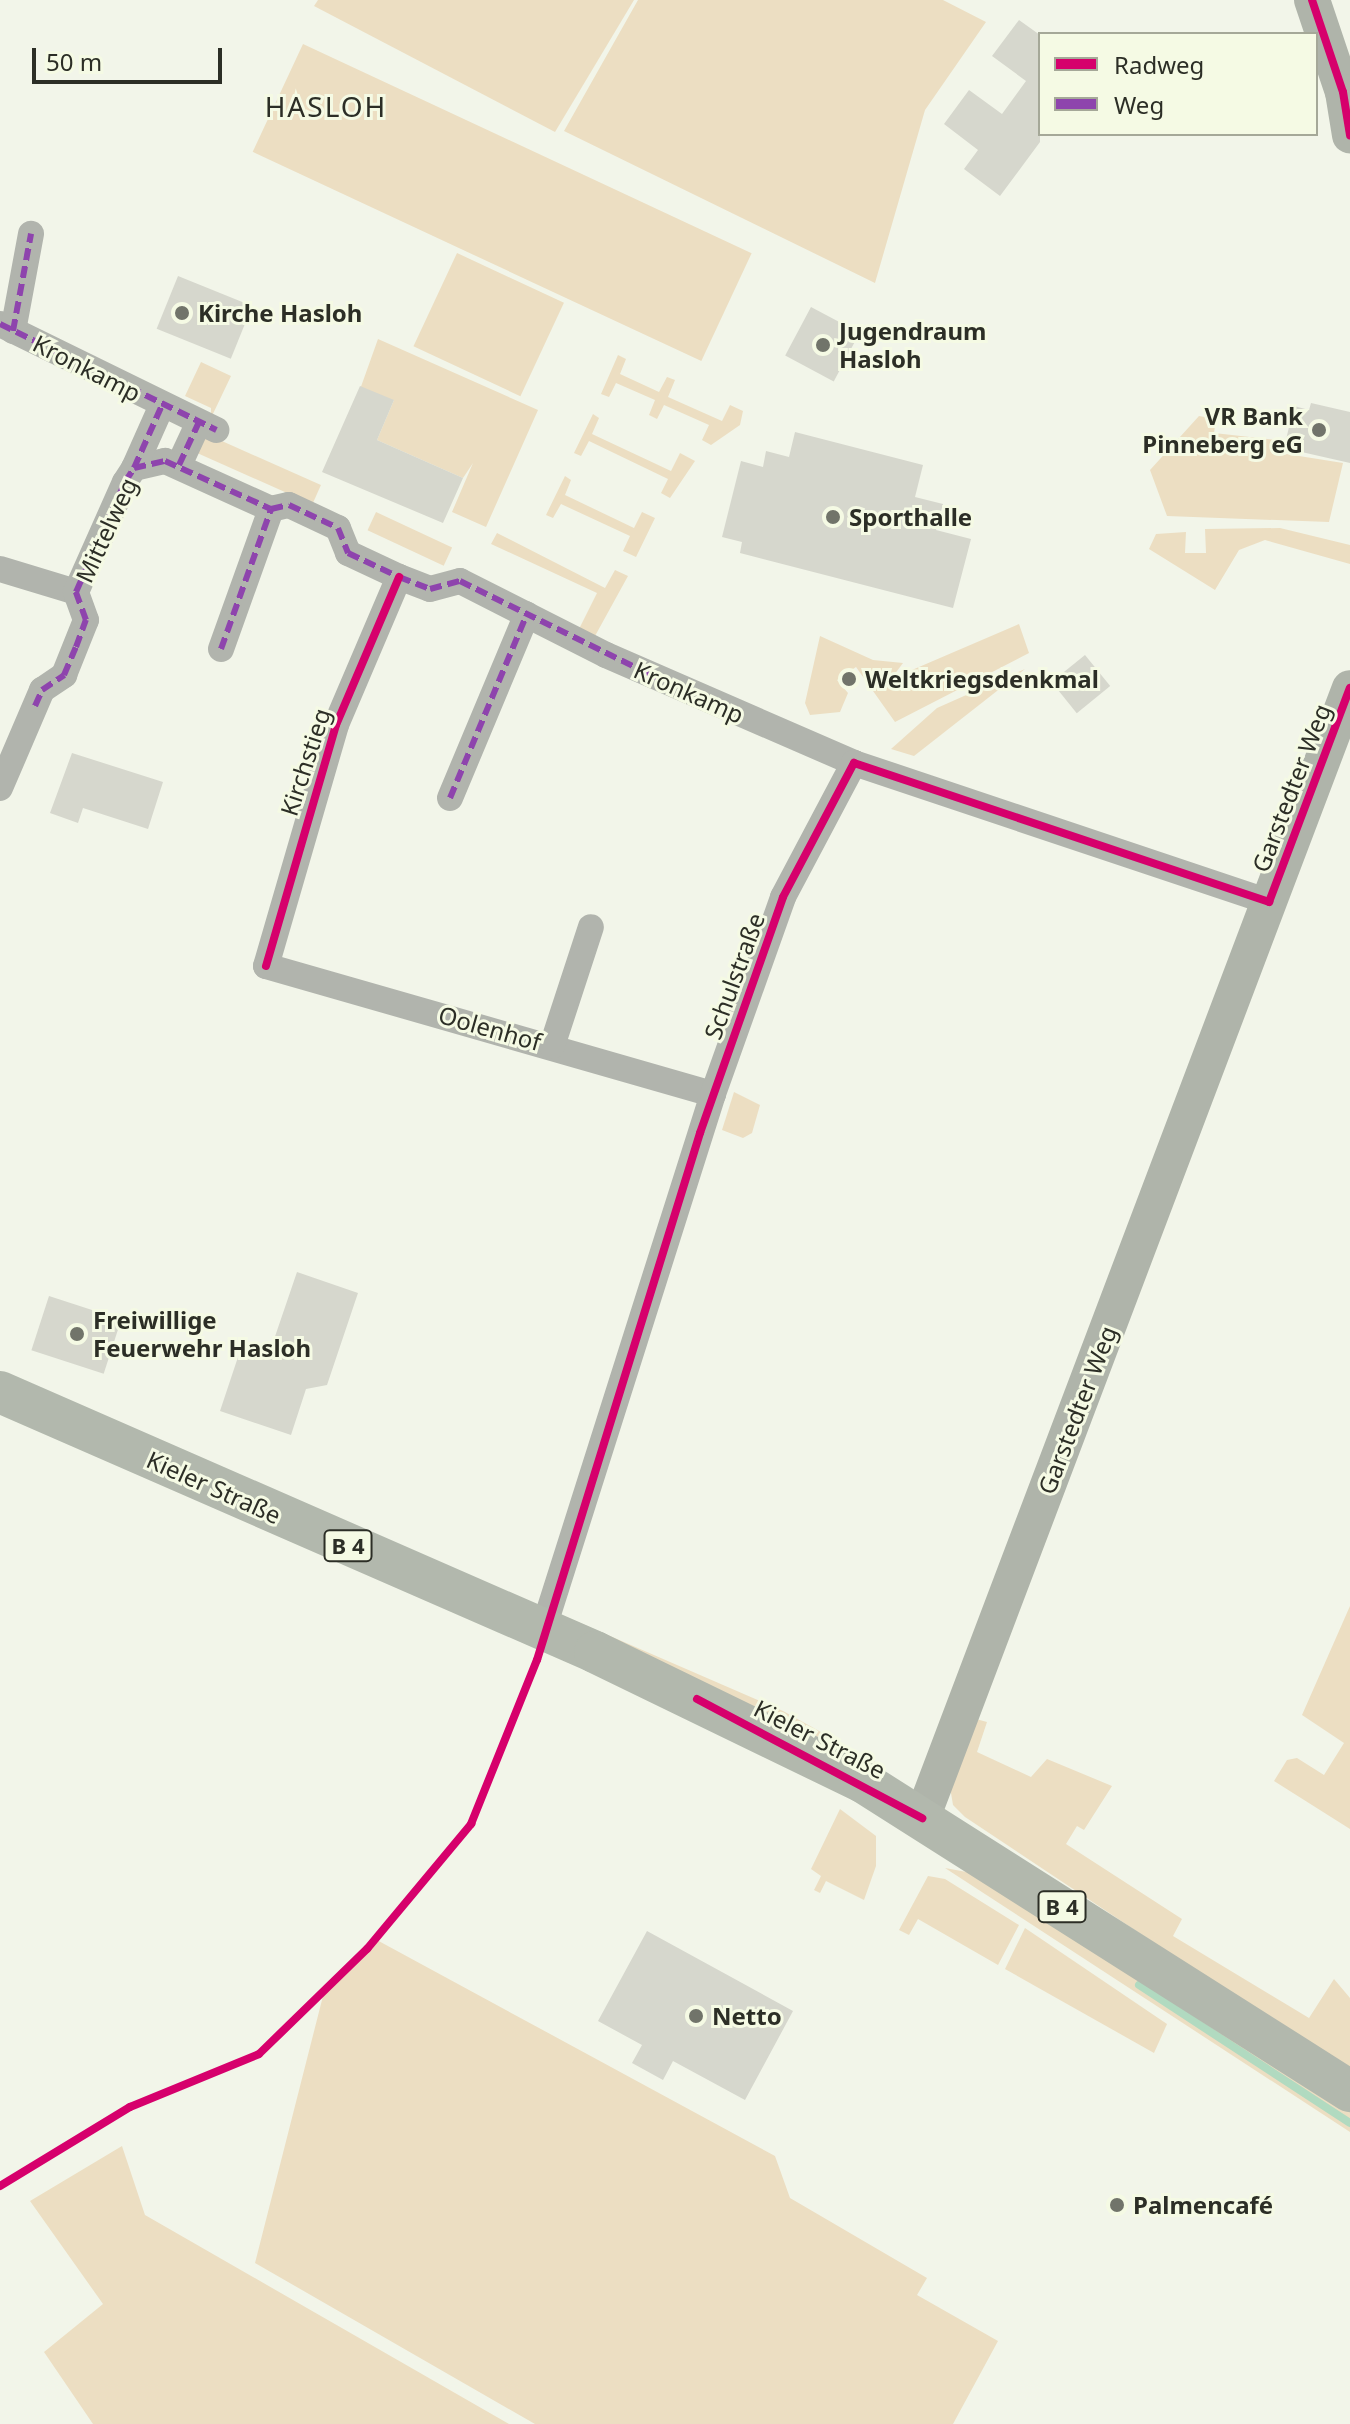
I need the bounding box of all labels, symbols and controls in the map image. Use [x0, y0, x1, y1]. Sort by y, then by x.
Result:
scale bar [36, 32, 226, 82]
legend [1038, 32, 1318, 136]
text: 50 m [46, 45, 102, 78]
text: Radweg [1114, 48, 1204, 81]
text: Weg [1114, 88, 1164, 121]
district label: HASLOH [265, 89, 387, 123]
place label: Kirche Hasloh [198, 299, 362, 327]
marker: Kirche Hasloh [173, 304, 191, 322]
place label: Jugendraum Hasloh [839, 317, 986, 373]
street label: Kronkamp [28, 329, 146, 407]
marker: Jugendraum Hasloh [814, 336, 832, 354]
place label: VR Bank Pinneberg eG [1142, 402, 1303, 458]
marker: VR Bank Pinneberg eG [1310, 421, 1328, 439]
street label: Mittelweg [69, 473, 143, 587]
place label: Sporthalle [849, 503, 972, 531]
marker: Sporthalle [824, 508, 842, 526]
street label: Kronkamp [630, 655, 748, 729]
place label: Weltkriegsdenkmal [865, 665, 1099, 693]
marker: Weltkriegsdenkmal [840, 670, 858, 688]
street label: Garstedter Weg [1246, 700, 1336, 876]
street label: Kirchstieg [274, 705, 336, 819]
street label: Schulstraße [698, 909, 770, 1043]
street label: Oolenhof [435, 1000, 545, 1056]
place label: Freiwillige Feuerwehr Hasloh [93, 1306, 311, 1362]
street label: Garstedter Weg [1032, 1322, 1122, 1498]
marker: Freiwillige Feuerwehr Hasloh [68, 1325, 86, 1343]
street label: Kieler Straße [142, 1445, 286, 1529]
road number: B 4 [322, 1528, 374, 1564]
street label: Kieler Straße [749, 1694, 891, 1784]
road number: B 4 [1036, 1889, 1088, 1925]
place label: Netto [712, 2002, 782, 2030]
marker: Netto [687, 2007, 705, 2025]
place label: Palmencafé [1133, 2191, 1273, 2219]
marker: Palmencafé [1108, 2196, 1126, 2214]

